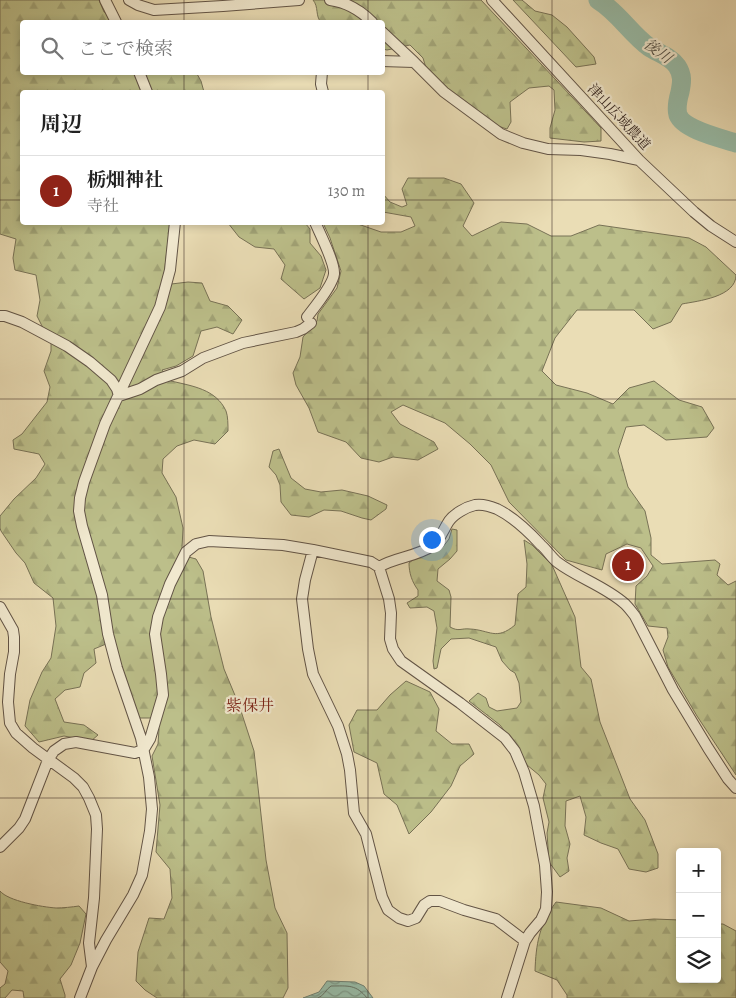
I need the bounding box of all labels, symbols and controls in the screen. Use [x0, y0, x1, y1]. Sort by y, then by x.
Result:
search box [20, 20, 385, 75]
icon: search [38, 34, 66, 62]
water label: 後川 [640, 34, 678, 69]
text: ここで検索 [78, 36, 173, 62]
street label: 津山広域農道 [583, 80, 655, 154]
text: 周辺 [40, 110, 82, 138]
text: 栃畑神社 [87, 167, 163, 193]
text: 1 [53, 180, 59, 202]
text: 130 m [328, 180, 365, 202]
text: 寺社 [87, 195, 119, 217]
your location [419, 527, 445, 553]
pin: 1 [612, 546, 644, 584]
district label: 紫保井 [226, 695, 274, 717]
map controls [676, 848, 721, 983]
button: + [676, 848, 721, 893]
button: − [676, 893, 721, 938]
button: layers [676, 938, 721, 983]

